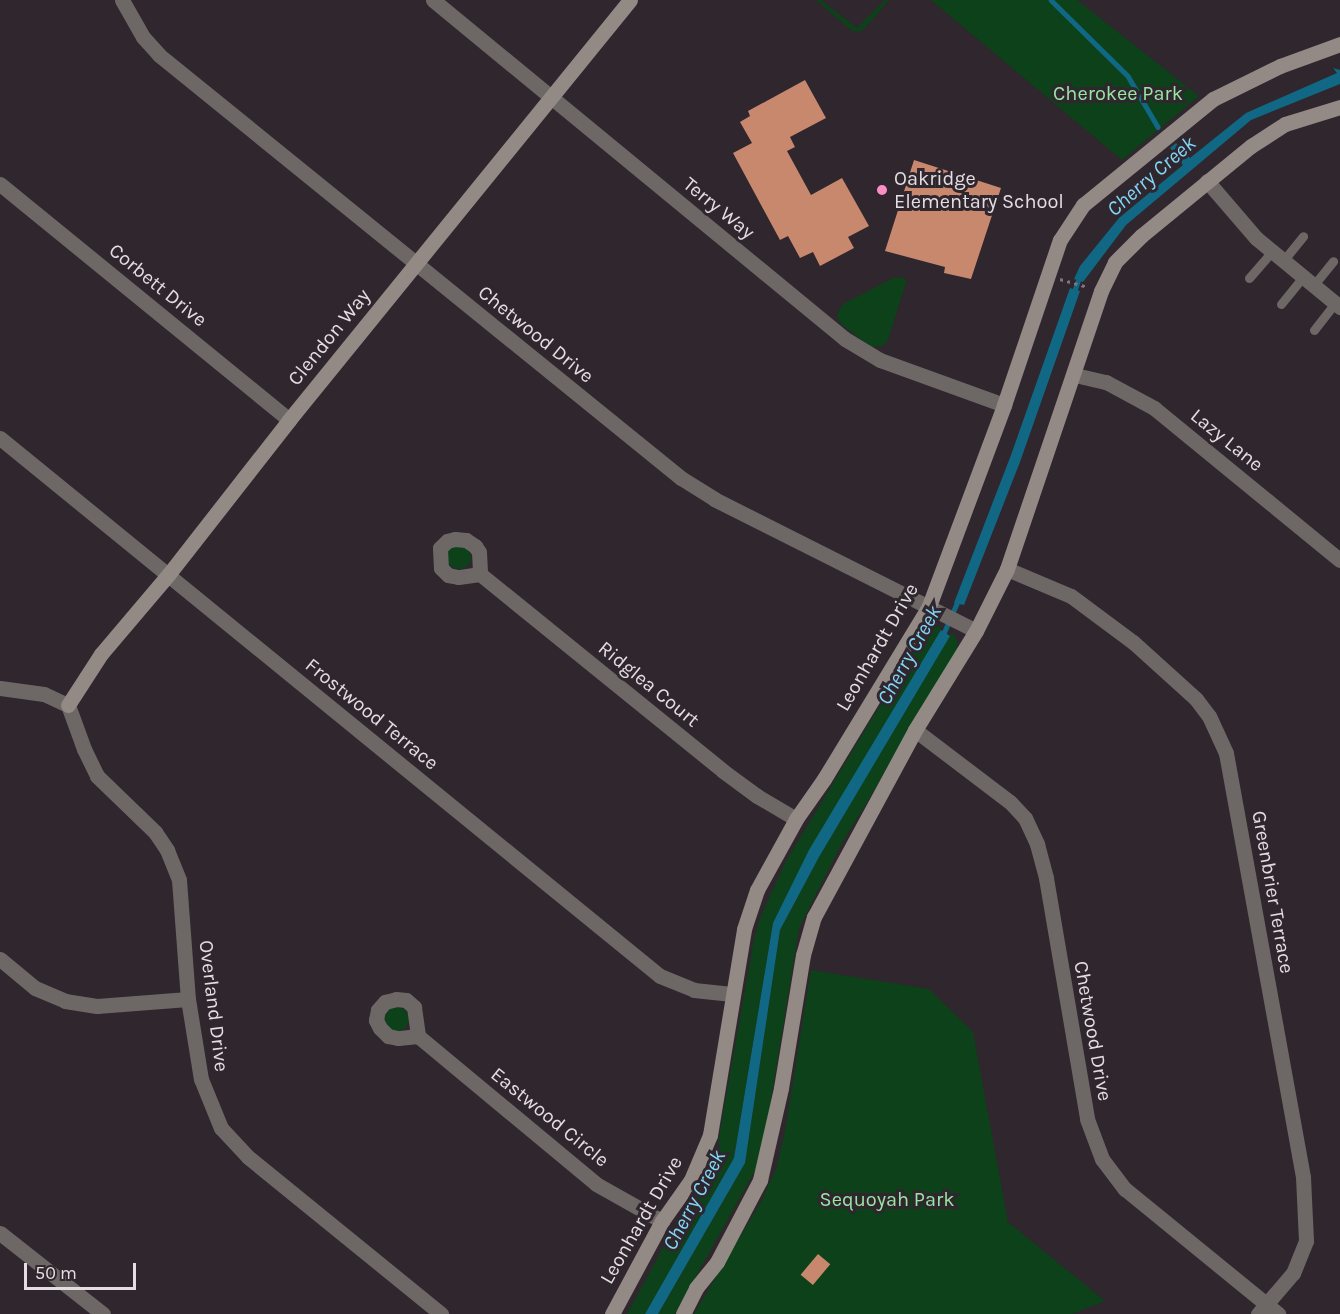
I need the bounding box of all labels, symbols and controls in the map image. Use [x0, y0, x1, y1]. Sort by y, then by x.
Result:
park label: Cherokee Park [1053, 81, 1183, 105]
water label: Cherry Creek [1101, 131, 1201, 221]
place label: Oakridge Elementary School [894, 166, 1064, 213]
street label: Terry Way [678, 172, 760, 244]
marker: Oakridge Elementary School [875, 183, 889, 197]
street label: Corbett Drive [104, 238, 212, 332]
street label: Chetwood Drive [473, 280, 599, 388]
street label: Clendon Way [283, 284, 375, 390]
street label: Lazy Lane [1186, 403, 1268, 477]
street label: Leonhardt Drive [831, 579, 923, 715]
water label: Cherry Creek [871, 601, 947, 709]
street label: Ridglea Court [594, 636, 704, 732]
street label: Frostwood Terrace [301, 653, 443, 775]
street label: Greenbrier Terrace [1247, 809, 1299, 975]
street label: Overland Drive [194, 939, 234, 1073]
street label: Chetwood Drive [1069, 959, 1117, 1103]
street label: Eastwood Circle [486, 1062, 614, 1172]
water label: Cherry Creek [657, 1146, 731, 1254]
street label: Leonhardt Drive [595, 1152, 687, 1288]
park label: Sequoyah Park [820, 1187, 954, 1211]
scale bar [27, 1251, 140, 1289]
text: 50 m [35, 1262, 77, 1284]

